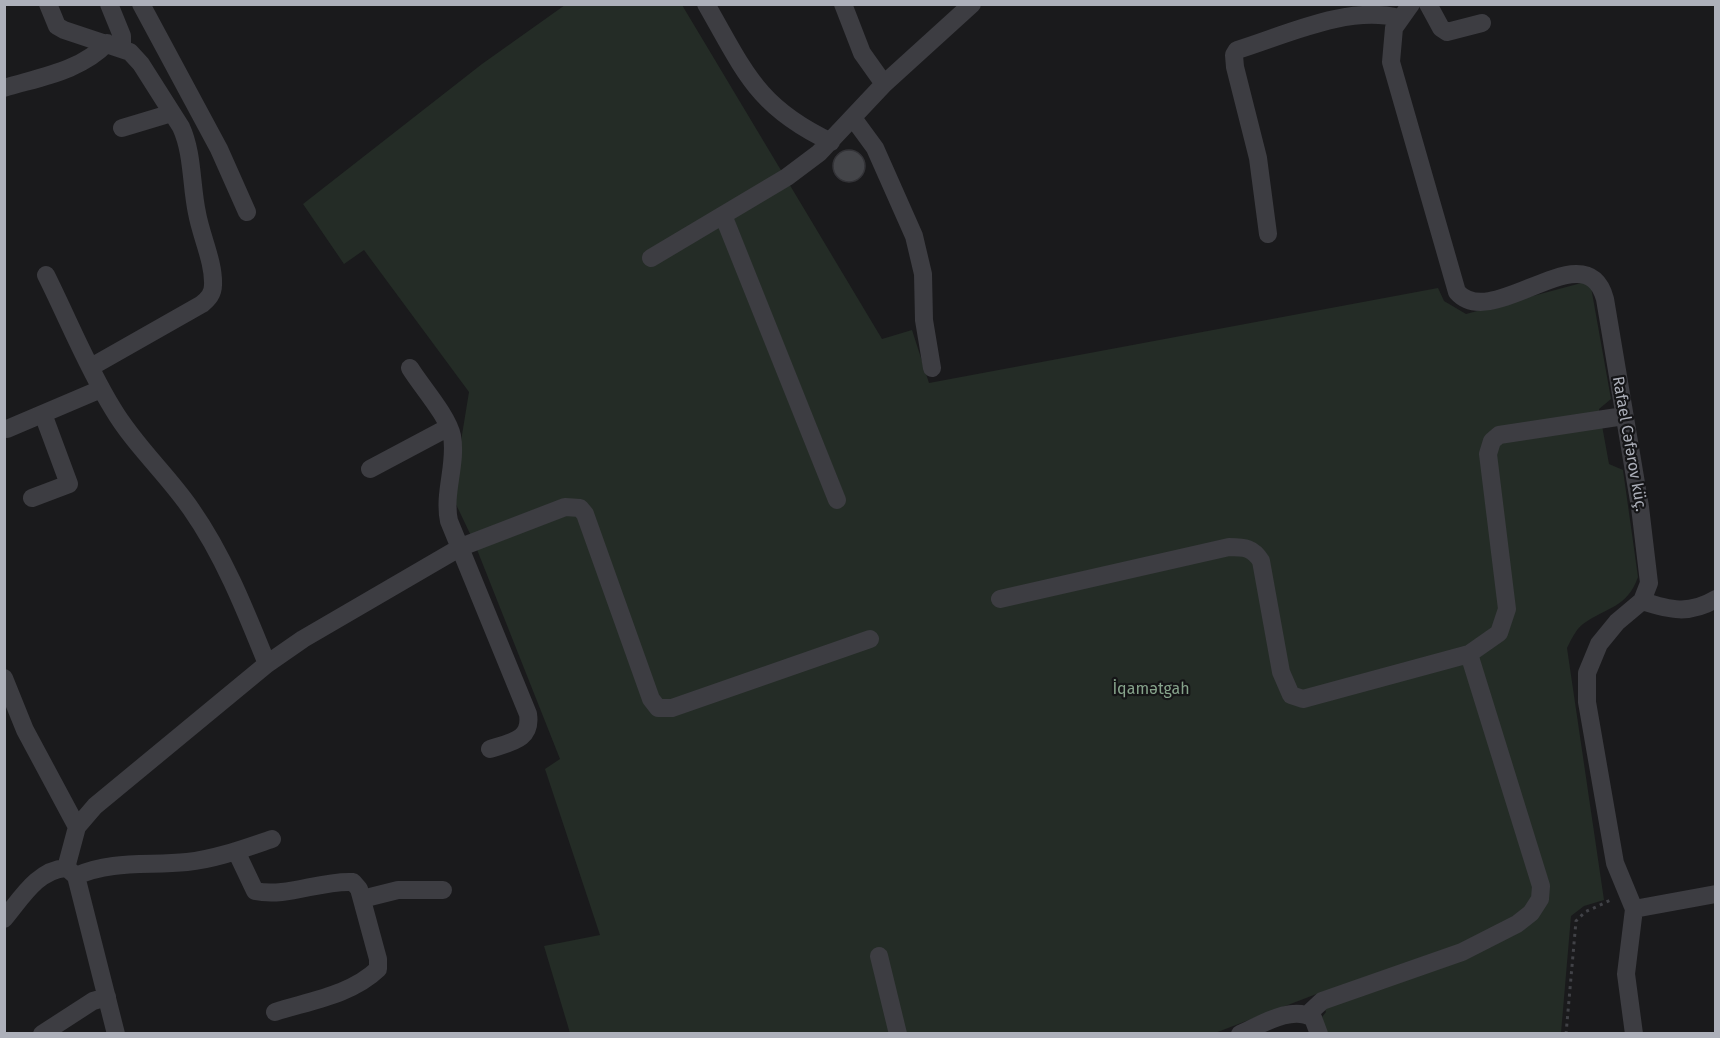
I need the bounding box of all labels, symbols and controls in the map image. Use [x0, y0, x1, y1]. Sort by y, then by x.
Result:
street label: Rafael Cəfərov küç. [1608, 375, 1650, 513]
park label: İqamətgah [1112, 680, 1190, 700]

